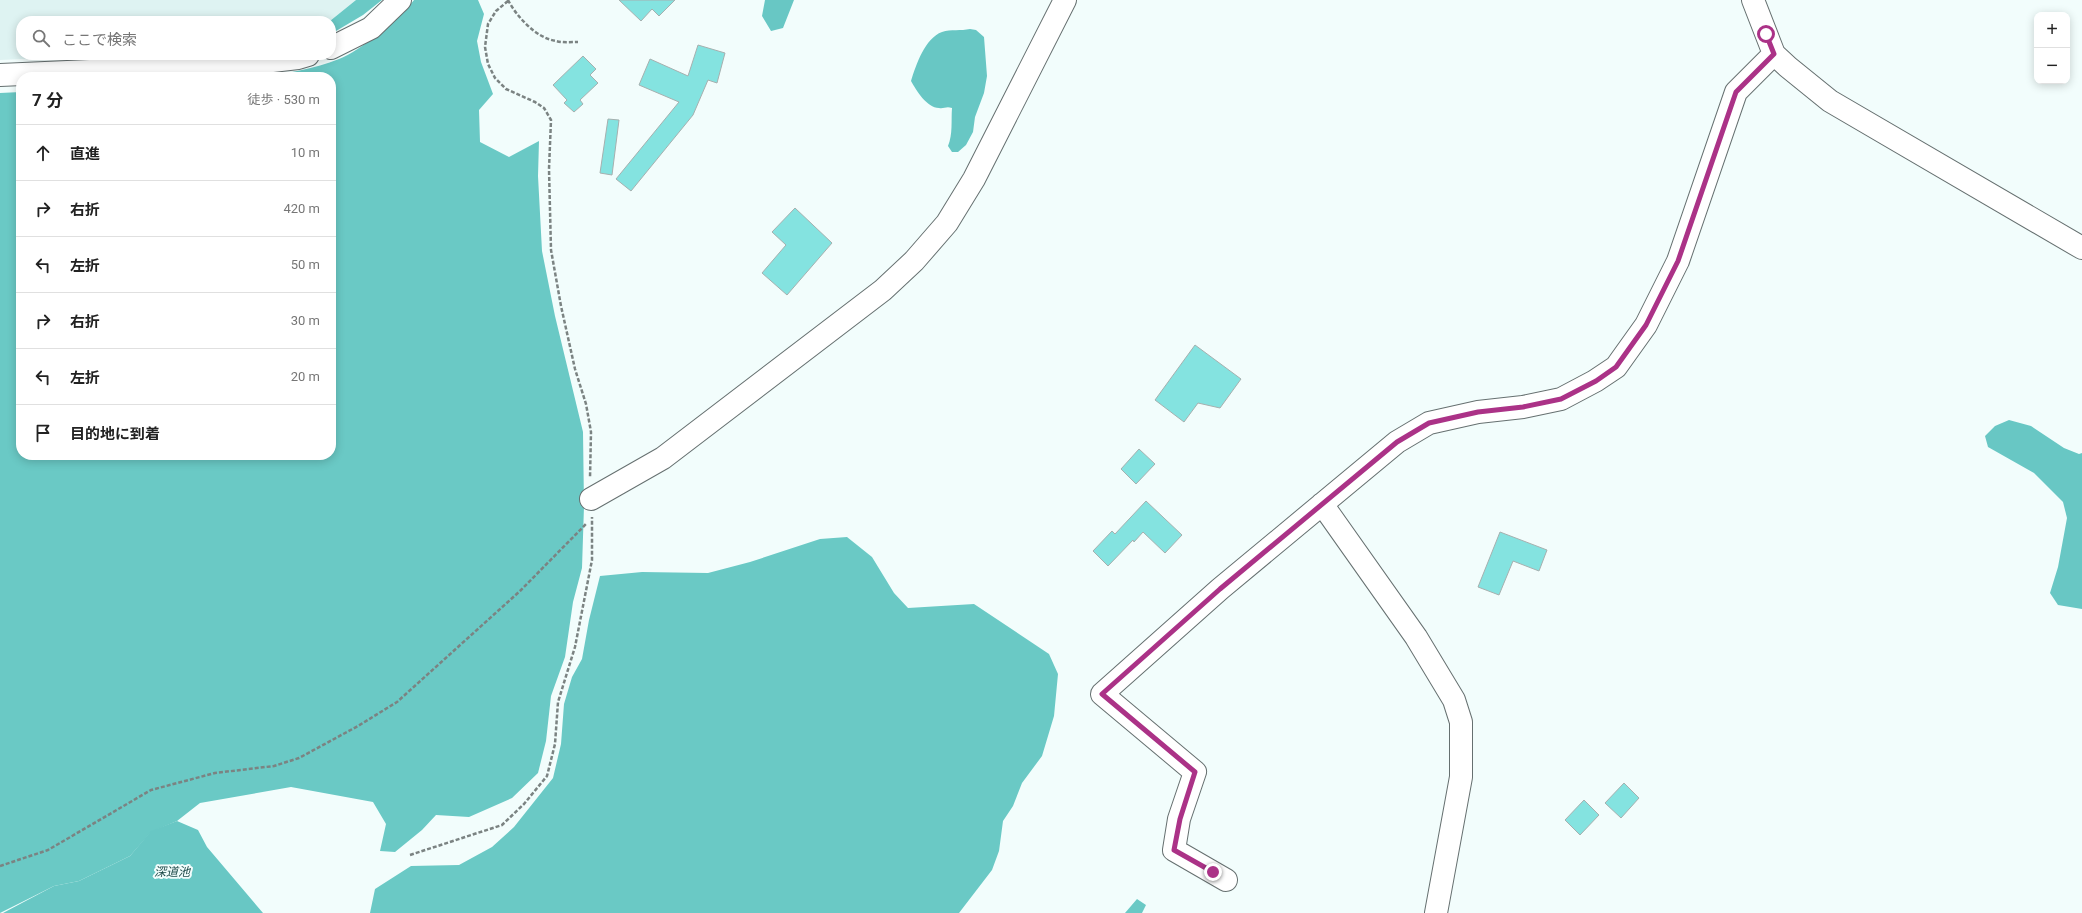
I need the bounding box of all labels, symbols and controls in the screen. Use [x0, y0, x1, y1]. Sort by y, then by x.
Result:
map controls [2034, 12, 2070, 84]
button: + [2034, 12, 2070, 48]
search box [16, 16, 336, 60]
route start [1757, 25, 1775, 43]
icon: search [30, 27, 52, 49]
text: ここで検索 [62, 31, 137, 49]
button: − [2034, 48, 2070, 84]
text: 7 分 [32, 90, 63, 110]
text: 徒歩 · 530 m [248, 92, 320, 107]
icon: ahead [32, 142, 54, 164]
text: 直進 [70, 145, 100, 163]
text: 10 m [291, 145, 320, 160]
icon: right [32, 198, 54, 220]
text: 右折 [70, 201, 100, 219]
text: 420 m [283, 201, 320, 216]
icon: left [32, 254, 54, 276]
text: 左折 [70, 257, 100, 275]
text: 50 m [291, 257, 320, 272]
icon: right [32, 310, 54, 332]
text: 右折 [70, 313, 100, 331]
text: 30 m [291, 313, 320, 328]
icon: left [32, 366, 54, 388]
text: 左折 [70, 369, 100, 387]
text: 20 m [291, 369, 320, 384]
icon: arrive [32, 422, 54, 444]
text: 目的地に到着 [70, 425, 160, 443]
route end [1204, 863, 1222, 881]
water label: 深道池 [154, 865, 191, 879]

